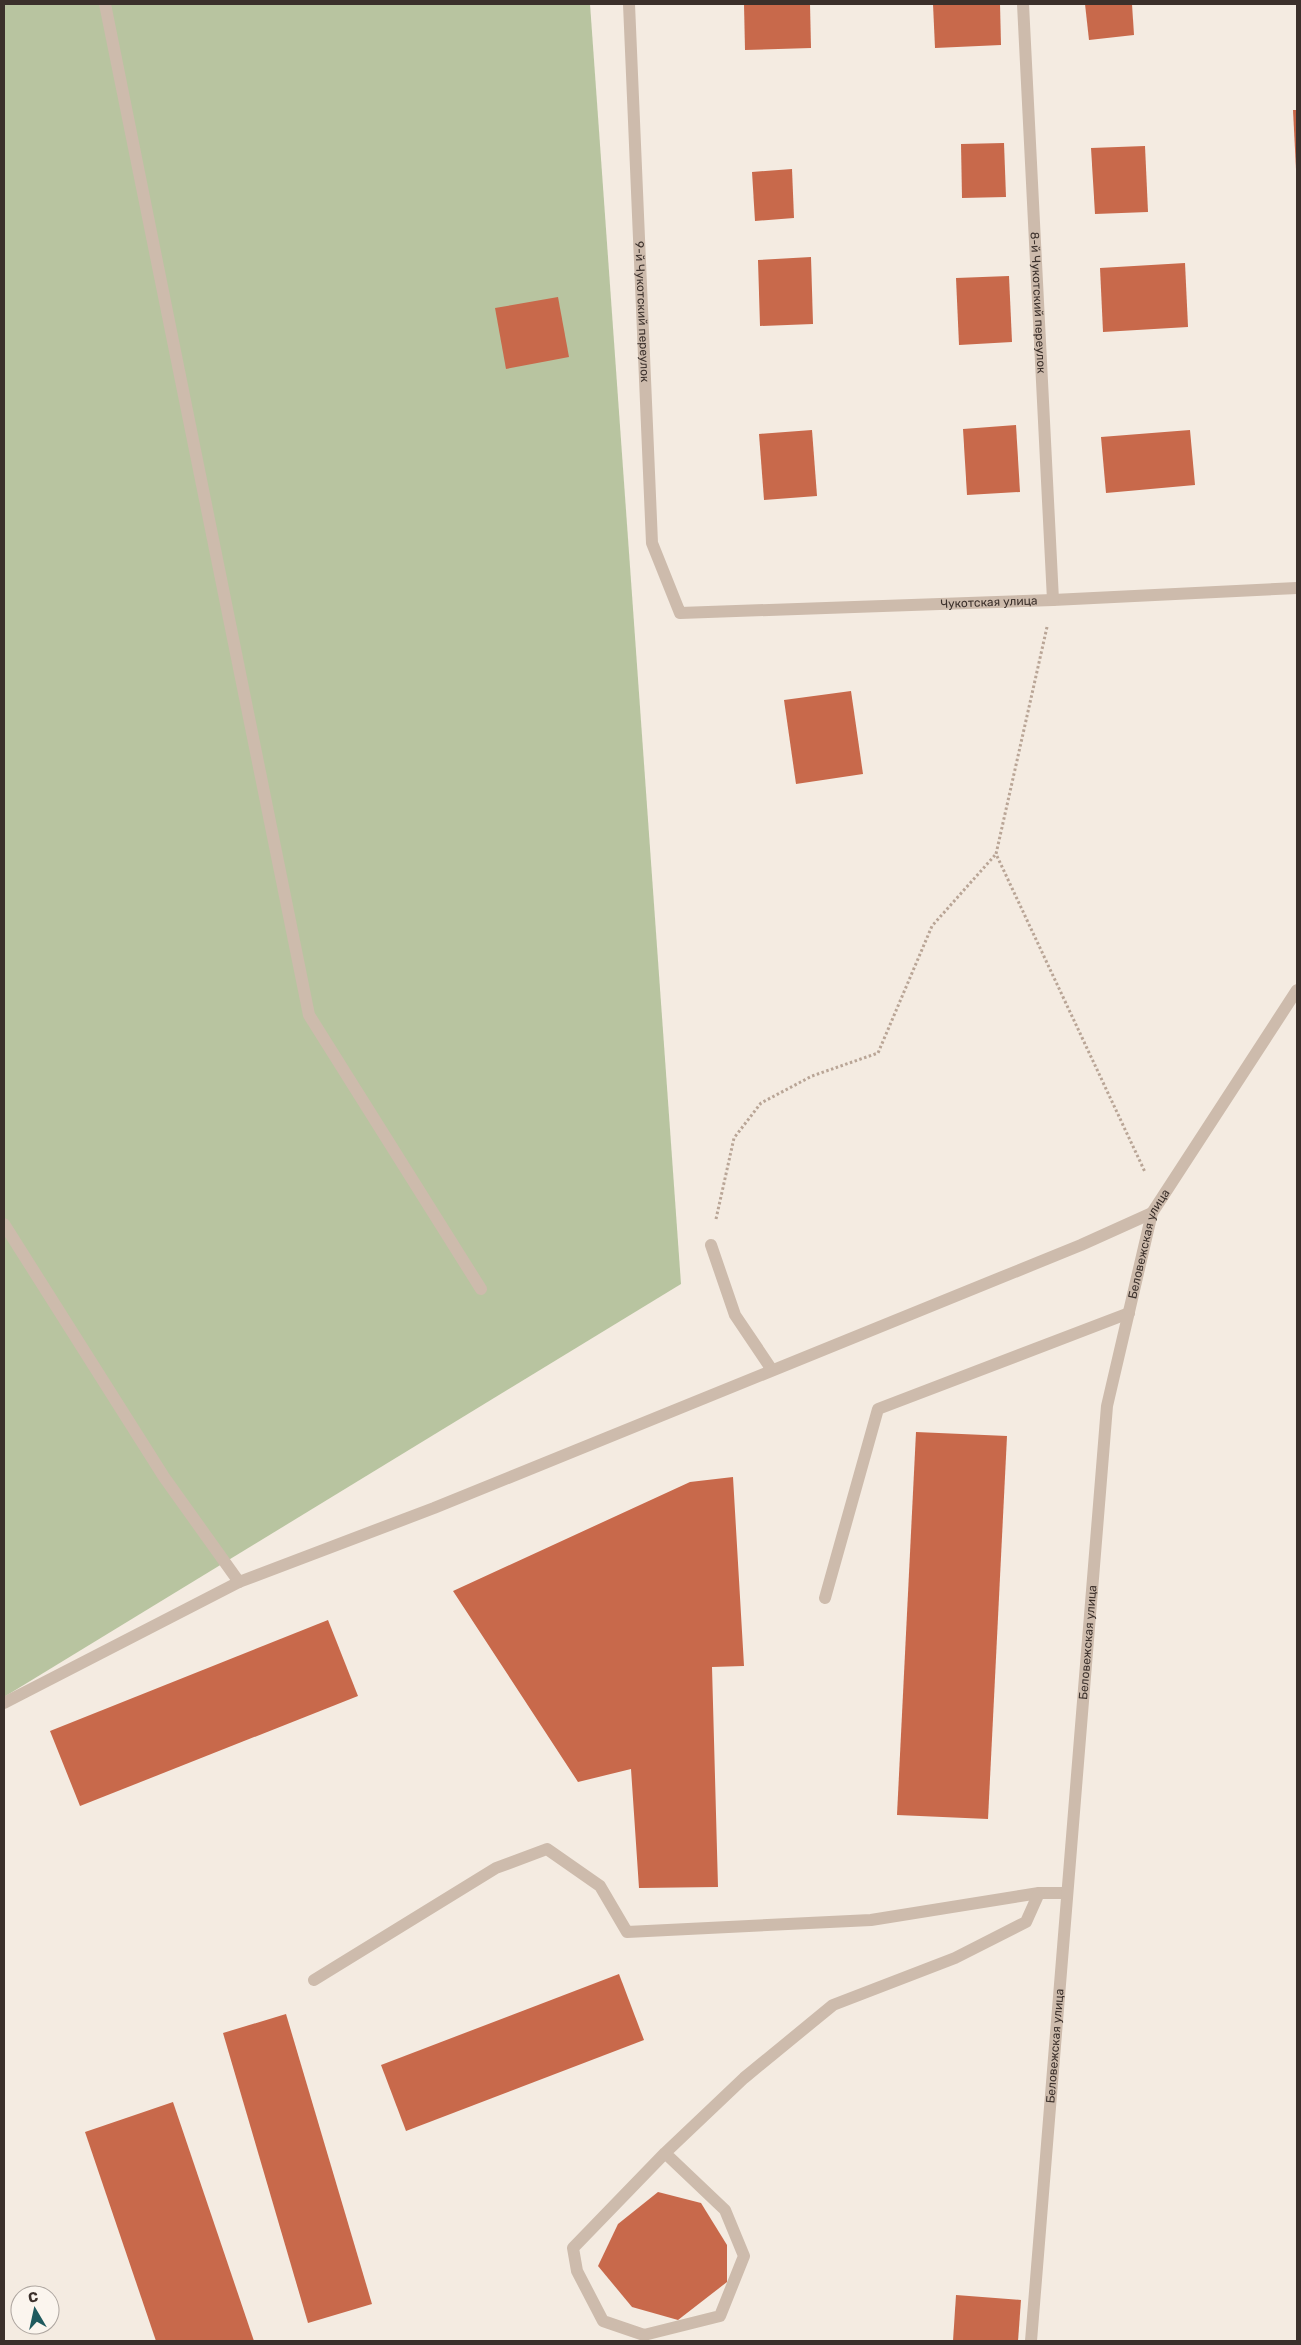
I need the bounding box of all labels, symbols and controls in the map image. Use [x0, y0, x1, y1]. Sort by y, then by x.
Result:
street label: 8-й Чукотский переулок [1027, 231, 1049, 374]
street label: 9-й Чукотский переулок [632, 241, 652, 383]
street label: Чукотская улица [940, 594, 1038, 611]
street label: Беловежская улица [1125, 1186, 1173, 1300]
street label: Беловежская улица [1076, 1584, 1099, 1700]
street label: Беловежская улица [1043, 1988, 1067, 2104]
north arrow [10, 2285, 60, 2335]
text: С [27, 2288, 39, 2307]

